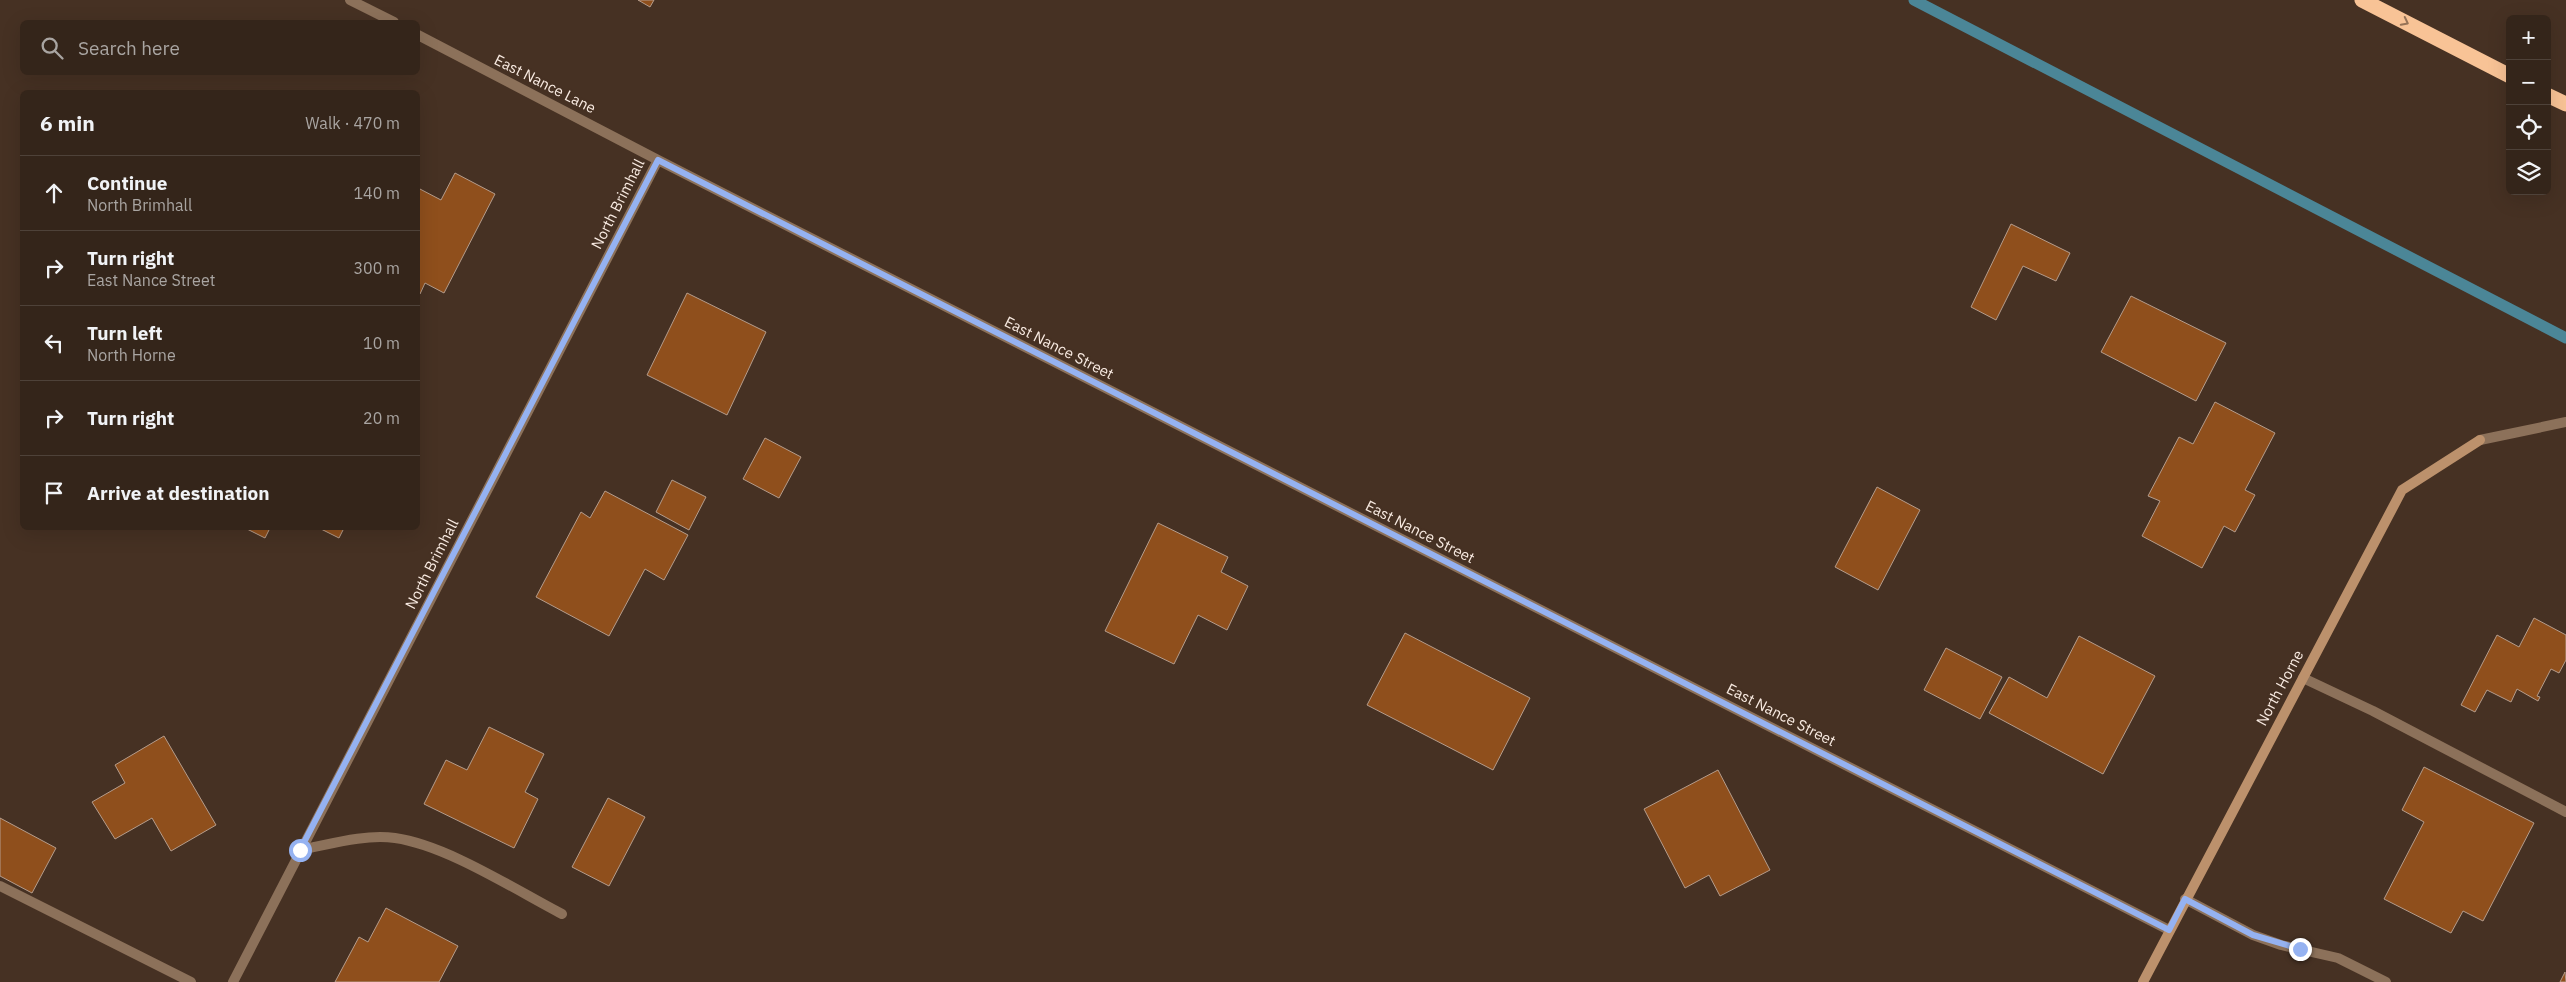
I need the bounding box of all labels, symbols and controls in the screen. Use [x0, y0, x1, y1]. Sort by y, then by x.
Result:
map controls [2506, 15, 2551, 195]
button: + [2506, 15, 2551, 60]
one-way arrow [2400, 16, 2409, 26]
search box [20, 20, 420, 75]
icon: search [38, 34, 66, 62]
text: Search here [78, 36, 180, 60]
street label: East Nance Lane [491, 50, 599, 117]
button: − [2506, 60, 2551, 105]
button: locate [2506, 105, 2551, 150]
text: 6 min [40, 109, 95, 137]
text: Walk · 470 m [305, 113, 400, 133]
button: layers [2506, 150, 2551, 195]
street label: North Brimhall [587, 156, 648, 252]
text: Continue [87, 171, 167, 195]
icon: ahead [40, 179, 68, 207]
text: 140 m [353, 183, 400, 203]
text: North Brimhall [87, 195, 192, 215]
text: Turn right [87, 246, 174, 270]
icon: right [40, 254, 68, 282]
text: 300 m [353, 258, 400, 278]
text: East Nance Street [87, 270, 215, 290]
street label: East Nance Street [1001, 312, 1117, 383]
text: Turn left [87, 321, 163, 345]
icon: left [40, 329, 68, 357]
text: 10 m [363, 333, 400, 353]
text: North Horne [87, 345, 176, 365]
icon: right [40, 404, 68, 432]
text: Turn right [87, 406, 174, 430]
text: 20 m [363, 408, 400, 428]
icon: arrive [40, 479, 68, 507]
text: Arrive at destination [87, 481, 270, 505]
street label: East Nance Street [1362, 496, 1478, 567]
street label: North Brimhall [401, 516, 462, 612]
street label: North Horne [2252, 647, 2307, 729]
street label: East Nance Street [1723, 679, 1839, 750]
route start [289, 839, 312, 862]
route end [2289, 938, 2312, 961]

